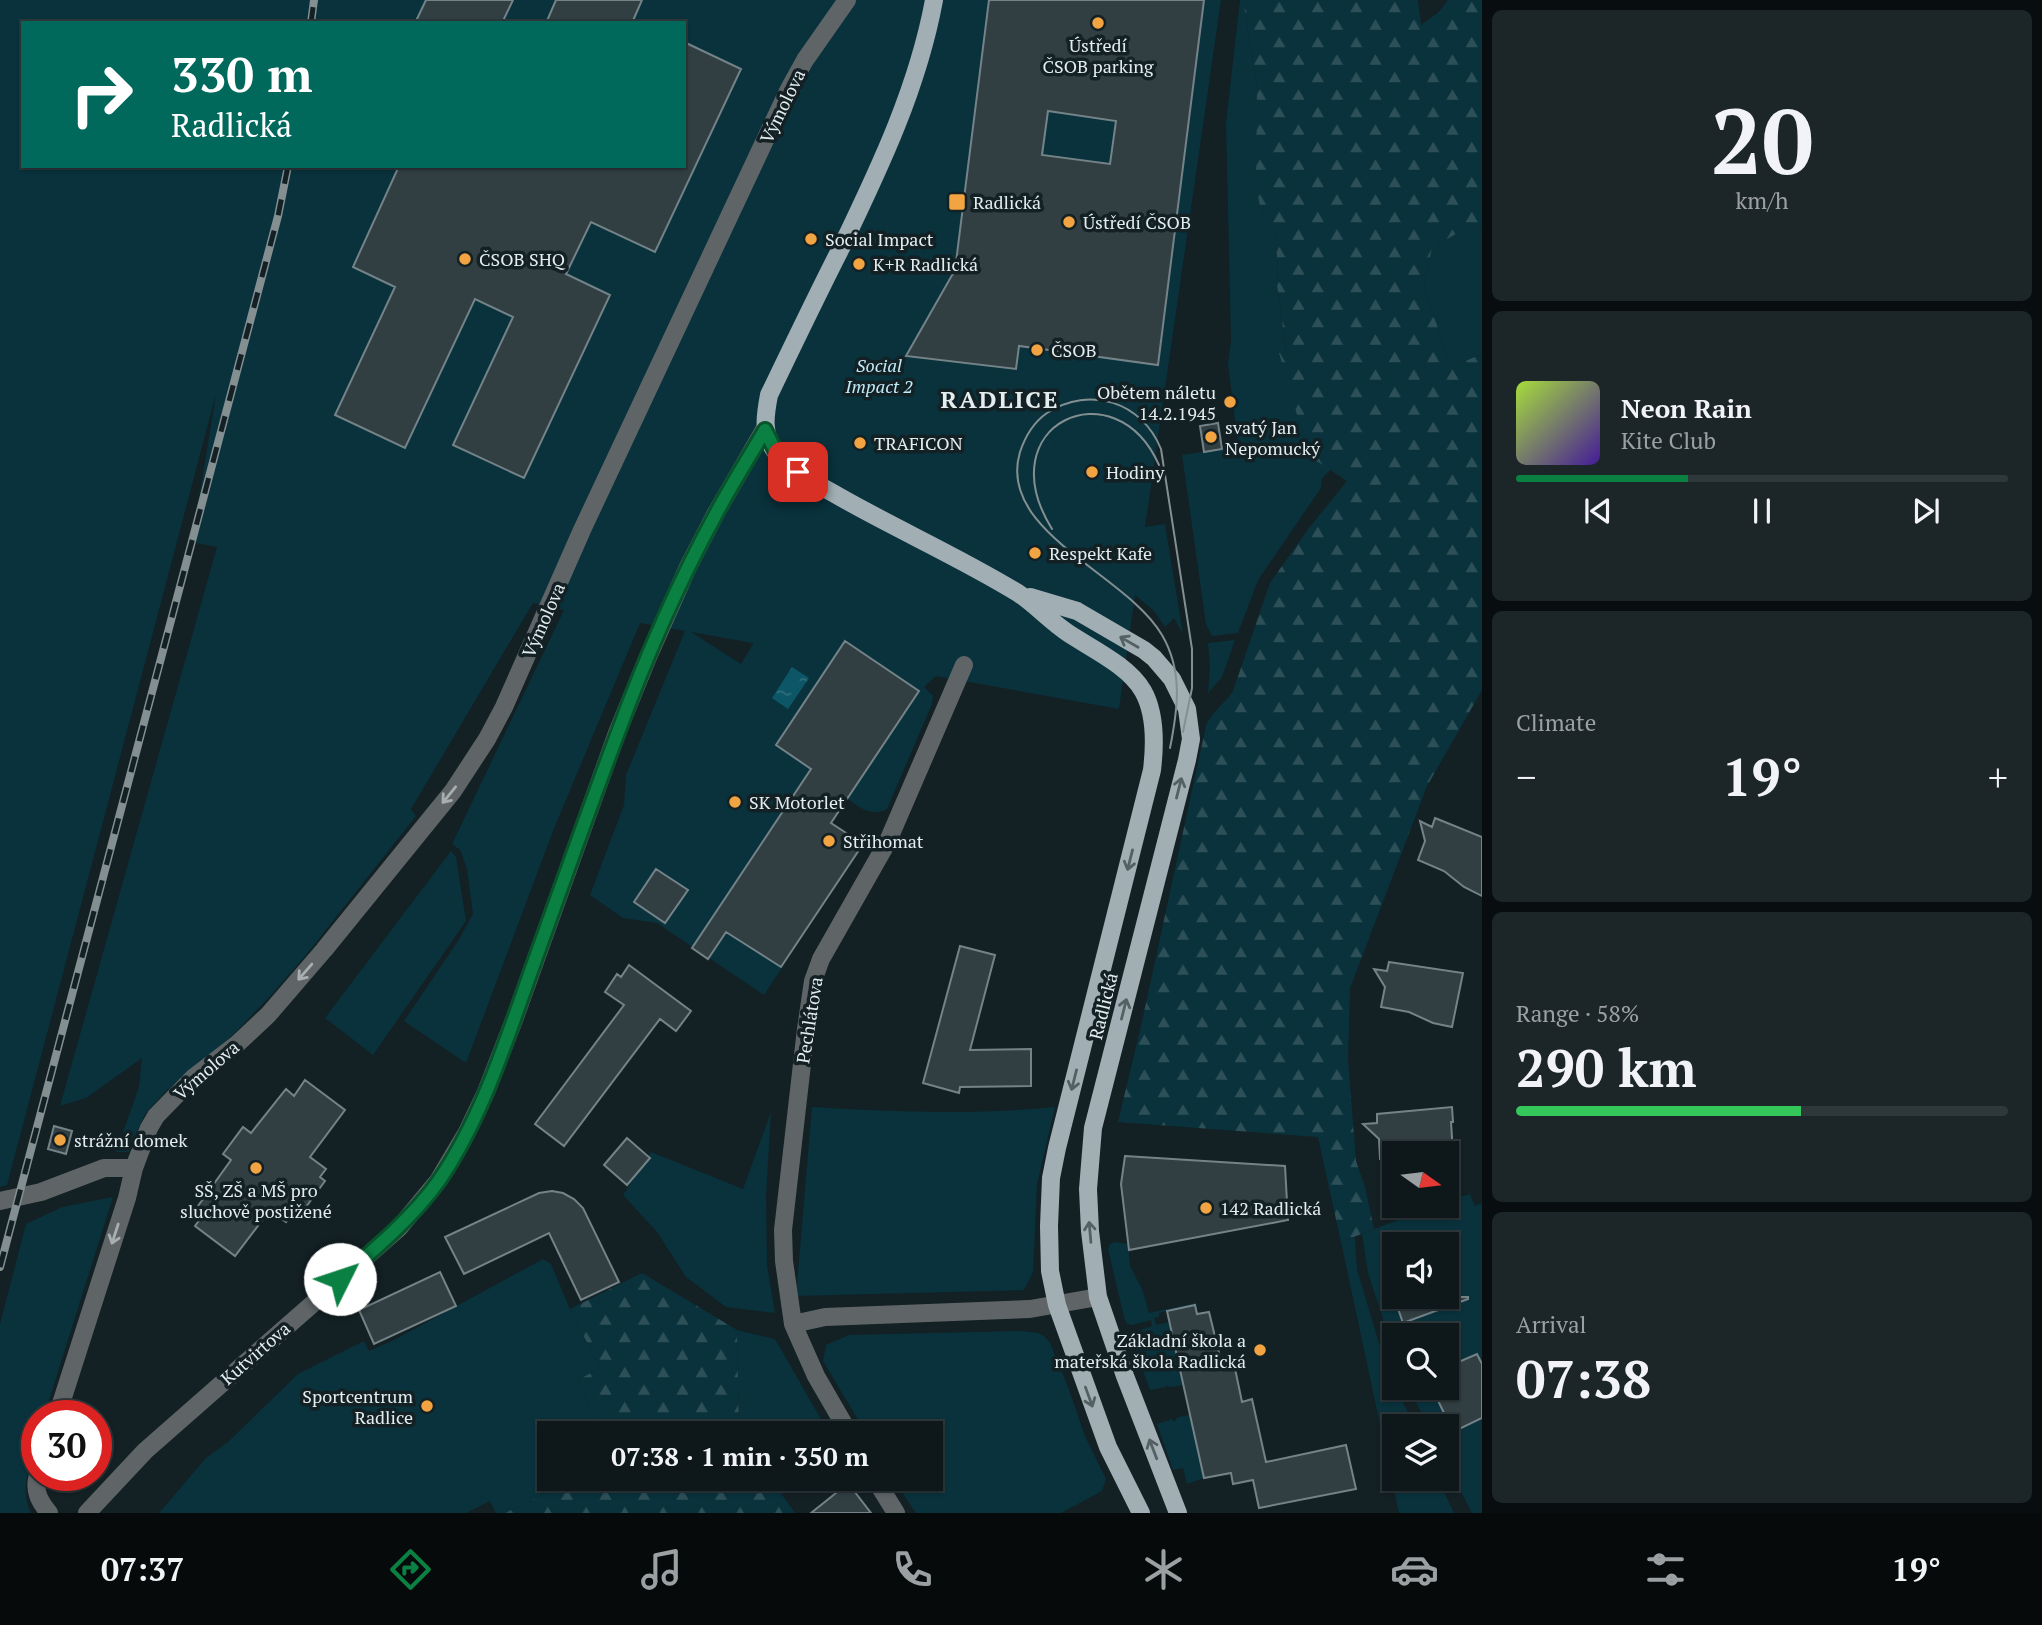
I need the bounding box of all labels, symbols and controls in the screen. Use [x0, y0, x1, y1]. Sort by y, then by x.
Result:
marker: Ústředí ČSOB parking [1090, 15, 1106, 31]
place label: Ústředí ČSOB parking [1042, 33, 1154, 78]
text: 330 m [171, 41, 313, 106]
icon: right [56, 49, 147, 140]
street label: Výmolova [754, 65, 810, 147]
text: 20 [1711, 79, 1813, 200]
text: Radlická [171, 104, 292, 146]
text: km/h [1735, 185, 1789, 216]
place label: Radlická [973, 190, 1041, 214]
marker: Radlická [947, 192, 967, 212]
place label: Ústředí ČSOB [1083, 210, 1191, 234]
marker: Ústředí ČSOB [1061, 214, 1077, 230]
place label: Social Impact [825, 227, 934, 251]
marker: Social Impact [803, 231, 819, 247]
place label: ČSOB SHQ [479, 247, 566, 271]
marker: ČSOB SHQ [457, 251, 473, 267]
place label: K+R Radlická [873, 252, 978, 276]
marker: K+R Radlická [851, 256, 867, 272]
place label: ČSOB [1051, 338, 1097, 362]
marker: ČSOB [1029, 342, 1045, 358]
park label: Social Impact 2 [844, 353, 913, 398]
place label: Obětem náletu 14.2.1945 [1097, 380, 1216, 425]
district label: RADLICE [941, 383, 1059, 415]
text: Neon Rain [1621, 391, 1752, 425]
marker: Obětem náletu 14.2.1945 [1222, 394, 1238, 410]
place label: svatý Jan Nepomucký [1225, 415, 1321, 460]
text: Kite Club [1621, 425, 1716, 456]
marker: svatý Jan Nepomucký [1203, 429, 1219, 445]
place label: TRAFICON [874, 431, 963, 455]
marker: TRAFICON [852, 435, 868, 451]
pin [768, 442, 828, 502]
icon: arrive [779, 453, 817, 491]
place label: Hodiny [1106, 460, 1165, 484]
marker: Hodiny [1084, 464, 1100, 480]
icon: previous [1579, 492, 1617, 530]
icon: pause [1743, 492, 1781, 530]
icon: next [1907, 492, 1945, 530]
place label: Respekt Kafe [1049, 541, 1152, 565]
marker: Respekt Kafe [1027, 545, 1043, 561]
street label: Výmolova [516, 579, 570, 661]
one-way arrow [1120, 634, 1140, 648]
text: Climate [1516, 707, 1596, 738]
text: 19° [1722, 742, 1802, 811]
text: − [1516, 752, 1536, 802]
text: + [1988, 752, 2008, 802]
one-way arrow [1173, 777, 1186, 800]
one-way arrow [441, 786, 456, 804]
place label: SK Motorlet [749, 790, 845, 814]
marker: SK Motorlet [727, 794, 743, 810]
place label: Střihomat [843, 829, 924, 853]
marker: Střihomat [821, 833, 837, 849]
one-way arrow [1123, 848, 1136, 871]
one-way arrow [297, 962, 313, 980]
street label: Radlická [1083, 970, 1123, 1042]
street label: Pechlátova [790, 975, 828, 1065]
one-way arrow [1118, 998, 1131, 1021]
text: Range · 58% [1516, 998, 1639, 1029]
text: 290 km [1516, 1033, 1697, 1102]
street label: Výmolova [168, 1035, 244, 1105]
one-way arrow [1067, 1068, 1080, 1091]
place label: strážní domek [74, 1128, 188, 1152]
marker: strážní domek [52, 1132, 68, 1148]
north arrow [1382, 1141, 1460, 1218]
map controls [1382, 1141, 1459, 1491]
marker: SŠ, ZŠ a MŠ pro sluchově postižené [248, 1160, 264, 1176]
place label: SŠ, ZŠ a MŠ pro sluchově postižené [180, 1178, 332, 1223]
place label: 142 Radlická [1220, 1196, 1321, 1220]
marker: 142 Radlická [1198, 1200, 1214, 1216]
one-way arrow [1083, 1221, 1096, 1244]
one-way arrow [108, 1222, 120, 1244]
button: sound [1382, 1232, 1459, 1309]
position arrow [303, 1242, 377, 1316]
text: Arrival [1516, 1309, 1587, 1340]
street label: Kutvirtova [215, 1316, 295, 1390]
button: search [1382, 1323, 1459, 1400]
place label: Základní škola a mateřská škola Radlická [1054, 1328, 1246, 1373]
marker: Základní škola a mateřská škola Radlická [1252, 1342, 1268, 1358]
text: 07:38 [1516, 1344, 1651, 1413]
place label: Sportcentrum Radlice [302, 1384, 413, 1429]
one-way arrow [1084, 1385, 1096, 1407]
marker: Sportcentrum Radlice [419, 1398, 435, 1414]
speed limit sign: 30 [21, 1400, 112, 1491]
button: layers [1382, 1414, 1459, 1491]
text: 07:38 · 1 min · 350 m [611, 1439, 869, 1473]
one-way arrow [1146, 1439, 1158, 1461]
icon: directions [386, 1545, 435, 1594]
icon: music [637, 1545, 686, 1594]
icon: phone [888, 1545, 937, 1594]
icon: climate [1139, 1545, 1188, 1594]
icon: car [1390, 1545, 1439, 1594]
icon: filters [1641, 1545, 1690, 1594]
text: 07:37 [101, 1548, 184, 1590]
text: 19° [1892, 1548, 1941, 1590]

